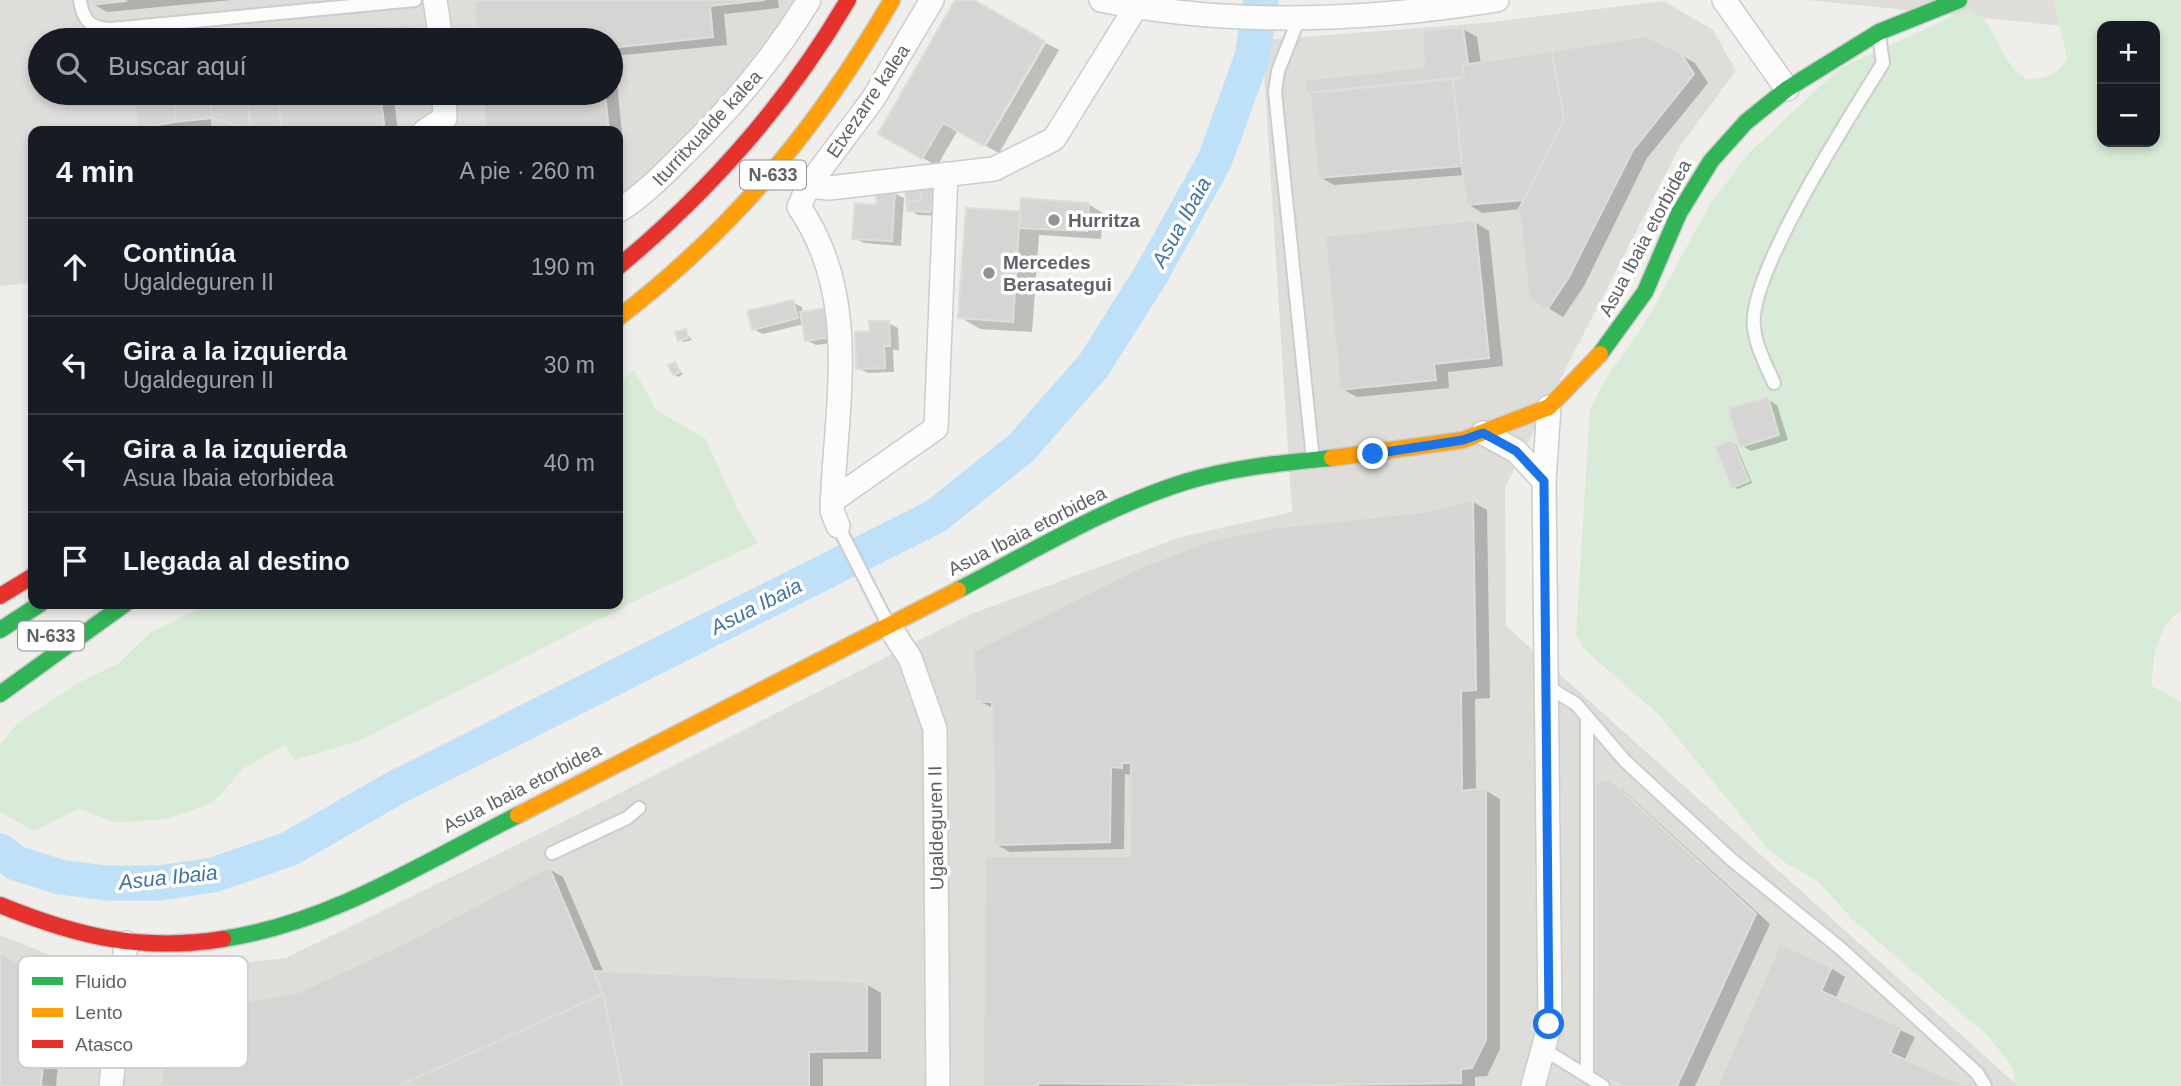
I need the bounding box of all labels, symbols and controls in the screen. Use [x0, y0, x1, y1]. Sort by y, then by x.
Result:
map controls [2097, 21, 2160, 147]
button: + [2097, 21, 2160, 84]
search box [28, 28, 623, 105]
street label: Etxezarre kalea [822, 40, 914, 162]
icon: search [52, 48, 90, 86]
text: Buscar aquí [108, 51, 247, 81]
street label: Iturritxualde kalea [648, 66, 766, 190]
button: − [2097, 84, 2160, 147]
text: 4 min [56, 155, 134, 188]
street label: Asua Ibaia etorbidea [1595, 156, 1695, 320]
text: A pie · 260 m [459, 158, 595, 184]
road number: N-633 [740, 160, 806, 190]
water label: Asua Ibaia [1146, 173, 1215, 273]
place label: Hurritza [1068, 210, 1140, 231]
marker: Hurritza [1046, 212, 1062, 228]
text: Continúa [123, 238, 236, 268]
icon: ahead [56, 248, 94, 286]
place label: Mercedes Berasategui [1003, 252, 1112, 295]
text: 190 m [531, 254, 595, 280]
marker: Mercedes Berasategui [981, 265, 997, 281]
text: Ugaldeguren II [123, 269, 274, 295]
text: Gira a la izquierda [123, 336, 347, 366]
icon: left [56, 346, 94, 384]
text: 30 m [544, 352, 595, 378]
text: Ugaldeguren II [123, 367, 274, 393]
text: Gira a la izquierda [123, 434, 347, 464]
route end [1357, 438, 1388, 469]
icon: left [56, 444, 94, 482]
text: 40 m [544, 450, 595, 476]
text: Asua Ibaia etorbidea [123, 465, 334, 491]
street label: Asua Ibaia etorbidea [945, 482, 1110, 580]
icon: arrive [56, 542, 94, 580]
text: Llegada al destino [123, 546, 350, 576]
water label: Asua Ibaia [705, 573, 805, 640]
road number: N-633 [18, 622, 84, 650]
street label: Asua Ibaia etorbidea [440, 739, 605, 837]
street label: Ugaldeguren II [924, 765, 948, 891]
water label: Asua Ibaia [115, 860, 219, 894]
legend [18, 956, 248, 1068]
text: Fluido [75, 971, 127, 992]
text: Lento [75, 1002, 123, 1023]
route start [1533, 1008, 1564, 1039]
text: Atasco [75, 1034, 133, 1055]

